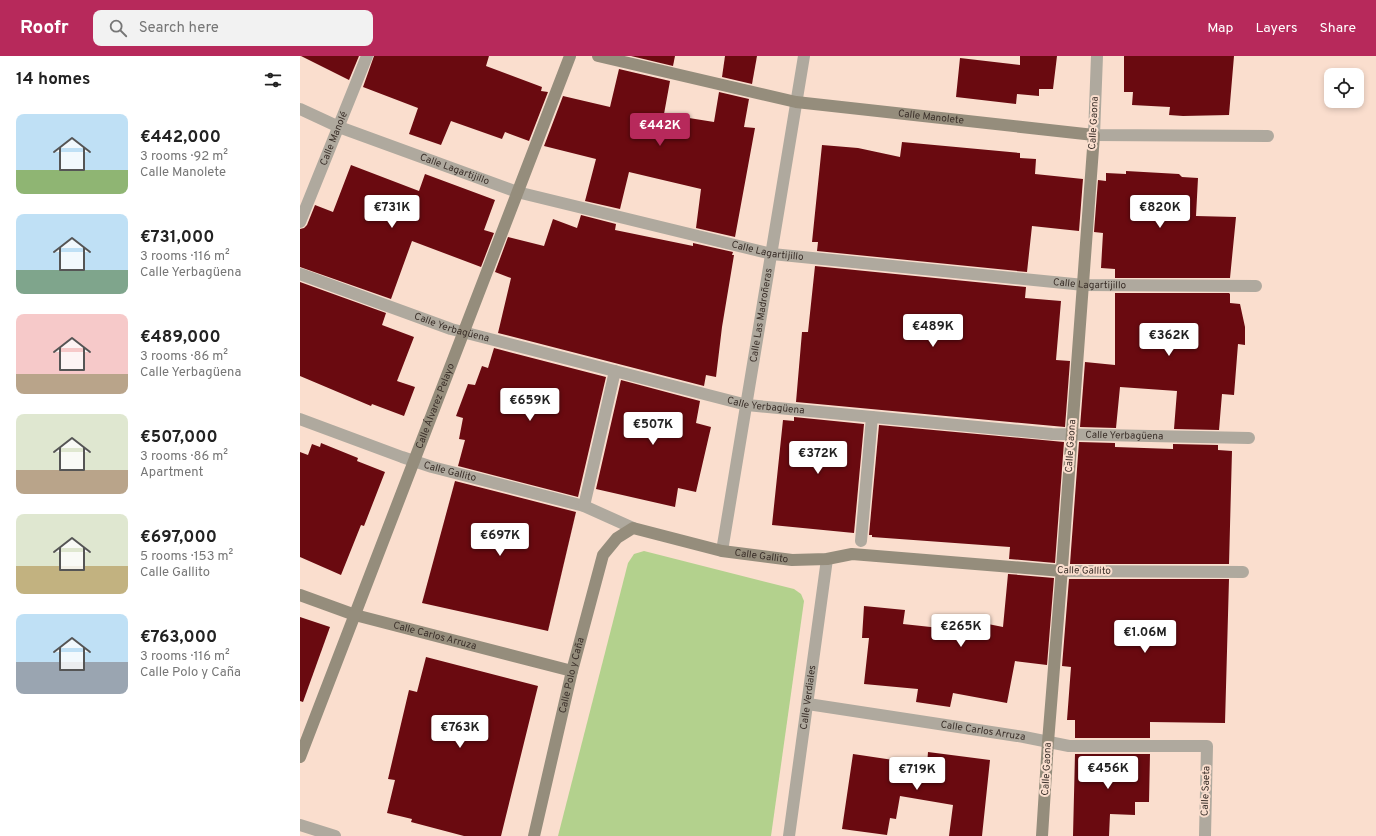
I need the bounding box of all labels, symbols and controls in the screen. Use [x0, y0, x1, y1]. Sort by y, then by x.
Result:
search box [93, 10, 373, 46]
text: Roofr [20, 16, 69, 40]
icon: search [107, 17, 129, 39]
text: Search here [139, 19, 219, 38]
text: Map [1207, 20, 1233, 37]
text: Layers [1255, 20, 1297, 37]
text: Share [1319, 20, 1356, 37]
map controls [1324, 68, 1364, 108]
button: locate [1324, 68, 1364, 108]
text: 14 homes [16, 69, 90, 91]
icon: filters [262, 69, 284, 91]
street label: Calle Gaona [1086, 96, 1102, 150]
street label: Calle Manolete [897, 107, 965, 127]
street label: Calle Manolé [317, 110, 350, 168]
pin: €442K [632, 113, 688, 147]
text: €442K [639, 118, 681, 134]
text: €442,000 [140, 127, 221, 149]
icon: home [48, 130, 96, 178]
text: 3 rooms · 92 m² [140, 149, 228, 165]
street label: Calle Lagartijillo [418, 151, 492, 188]
text: Calle Manolete [140, 165, 226, 181]
pin: €731K [364, 195, 420, 229]
pin: €820K [1132, 195, 1188, 229]
text: €731K [373, 200, 411, 216]
text: €820K [1139, 200, 1181, 216]
text: €731,000 [140, 227, 215, 249]
icon: home [48, 230, 96, 278]
street label: Calle Lagartijillo [730, 238, 805, 264]
text: 3 rooms · 116 m² [140, 249, 230, 265]
text: Calle Yerbagüena [140, 265, 241, 281]
street label: Calle Las Madroñeras [747, 267, 775, 363]
street label: Calle Lagartijillo [1052, 275, 1127, 292]
street label: Calle Yerbagüena [412, 310, 491, 345]
pin: €489K [905, 314, 961, 348]
text: €489K [912, 319, 954, 335]
pin: €362K [1141, 323, 1197, 357]
text: €489,000 [140, 327, 221, 349]
text: €362K [1148, 328, 1190, 344]
icon: home [48, 330, 96, 378]
text: 3 rooms · 86 m² [140, 349, 228, 365]
street label: Calle Álvarez Pelayo [413, 361, 458, 451]
text: Calle Yerbagüena [140, 365, 241, 381]
pin: €659K [502, 388, 558, 422]
text: €659K [509, 393, 551, 409]
street label: Calle Yerbagüena [726, 394, 805, 417]
pin: €507K [625, 412, 681, 446]
text: €507K [633, 417, 673, 433]
street label: Calle Gaona [1063, 419, 1079, 473]
text: €507,000 [140, 427, 218, 449]
street label: Calle Yerbagüena [1085, 428, 1163, 443]
icon: home [48, 430, 96, 478]
pin: €372K [790, 441, 846, 475]
text: €372K [798, 446, 838, 462]
text: 3 rooms · 86 m² [140, 449, 228, 465]
street label: Calle Gallito [422, 458, 478, 485]
text: Apartment [140, 465, 203, 481]
pin: €697K [472, 523, 528, 557]
text: €697,000 [140, 527, 217, 549]
text: €697K [480, 528, 520, 544]
icon: home [48, 530, 96, 578]
street label: Calle Gallito [734, 546, 789, 566]
text: 5 rooms · 153 m² [140, 549, 233, 565]
street label: Calle Gallito [1057, 564, 1111, 578]
text: Calle Gallito [140, 565, 210, 581]
pin: €265K [933, 614, 989, 648]
street label: Calle Carlos Arruza [392, 619, 478, 653]
text: €265K [940, 619, 982, 635]
pin: €1.06M [1112, 620, 1178, 654]
text: €1.06M [1123, 625, 1167, 641]
text: €763,000 [140, 627, 217, 649]
icon: home [48, 630, 96, 678]
street label: Calle Polo y Caña [556, 636, 587, 715]
text: 3 rooms · 116 m² [140, 649, 230, 665]
street label: Calle Verdiales [797, 664, 819, 730]
text: Calle Polo y Caña [140, 665, 241, 681]
pin: €763K [432, 715, 488, 749]
street label: Calle Carlos Arruza [940, 718, 1026, 744]
text: €763K [440, 720, 480, 736]
street label: Calle Gaona [1039, 742, 1055, 796]
pin: €456K [1080, 756, 1136, 790]
pin: €719K [889, 757, 945, 791]
text: €456K [1087, 761, 1129, 777]
text: €719K [898, 762, 936, 778]
street label: Calle Saeta [1199, 766, 1213, 816]

